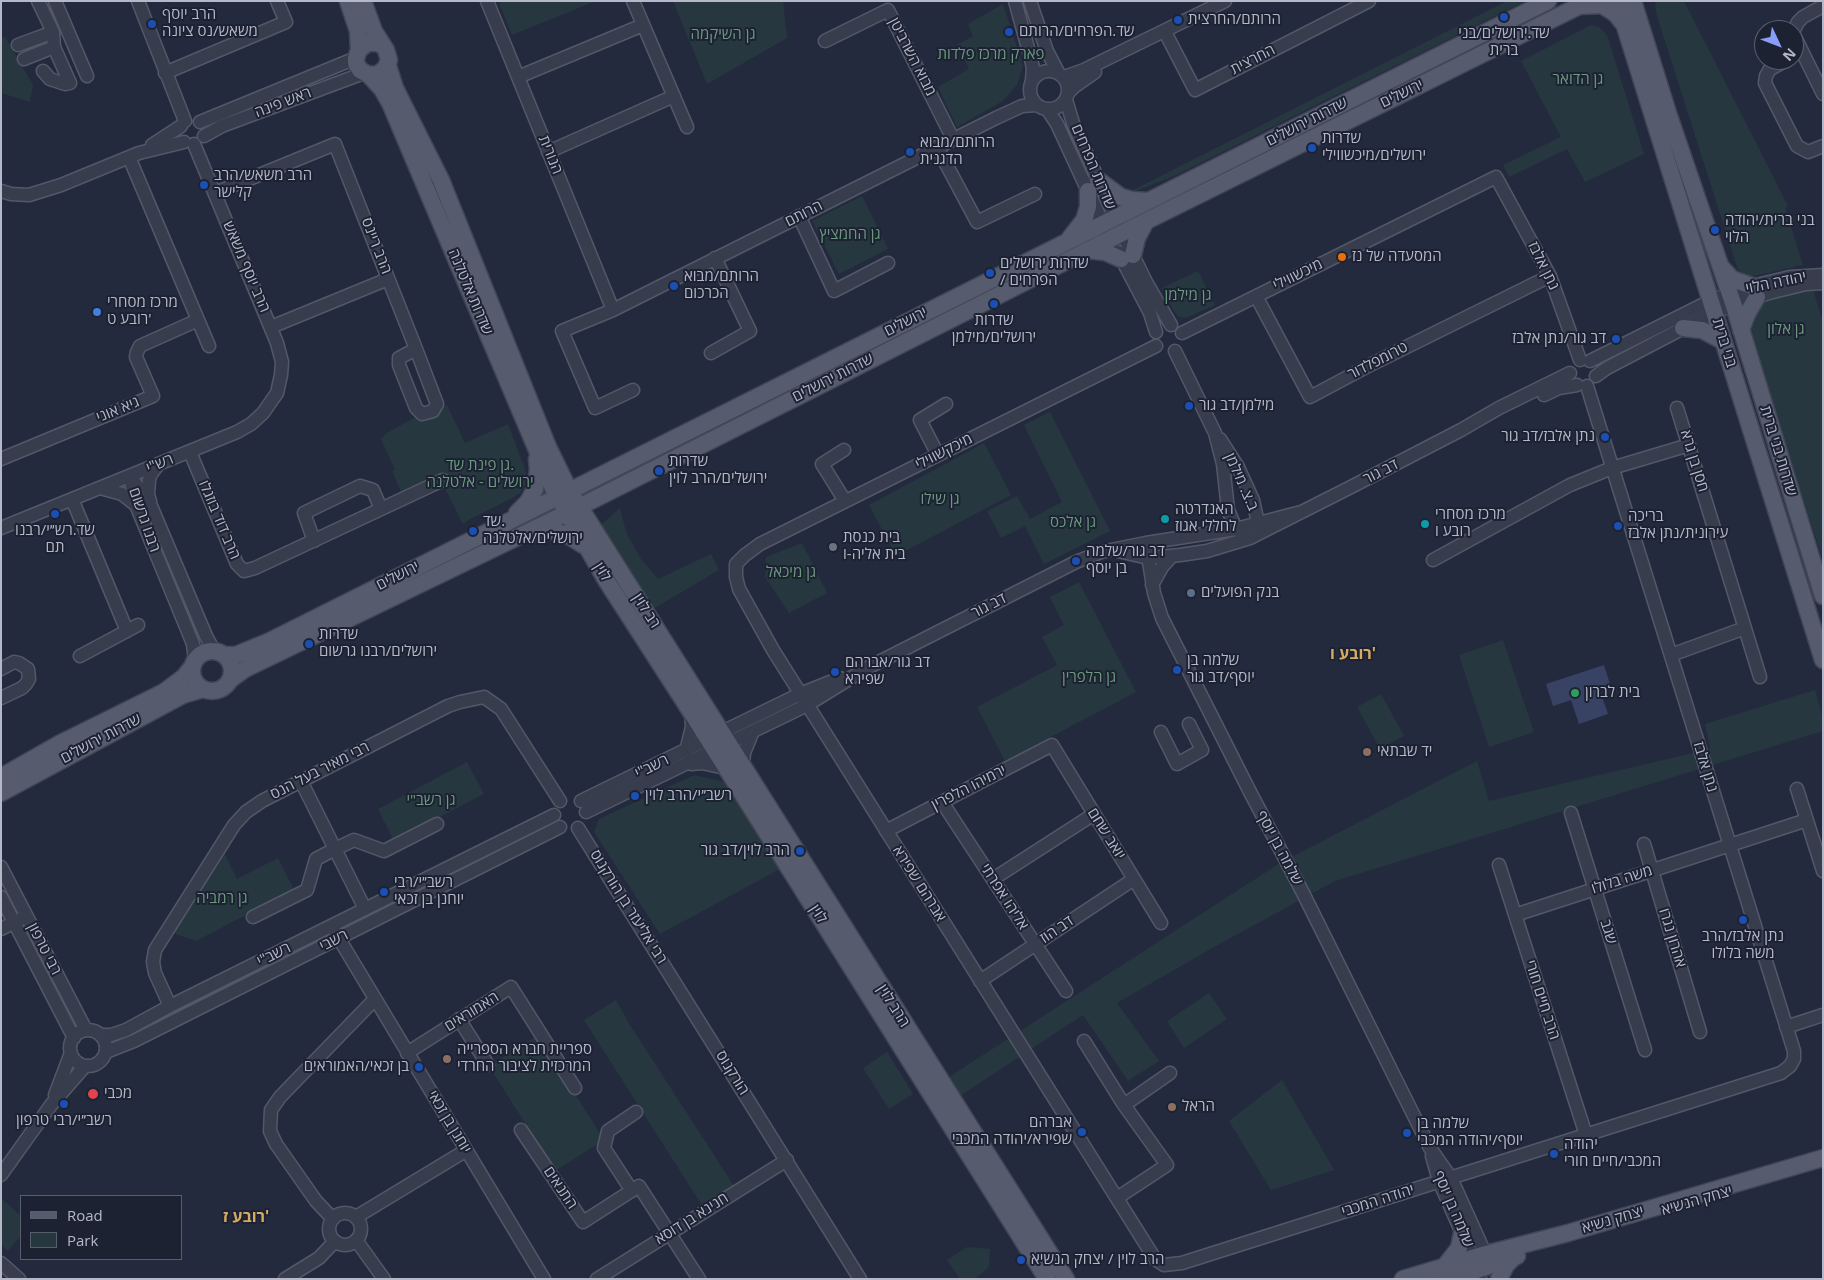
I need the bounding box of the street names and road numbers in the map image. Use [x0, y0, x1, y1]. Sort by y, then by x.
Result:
street label: מבוא השרביטן [885, 15, 939, 99]
street label: החרצית [1228, 41, 1278, 79]
street label: ירושלים [1377, 76, 1427, 112]
street label: ראש פינה [252, 84, 314, 122]
street label: שדרות ירושלים [1263, 94, 1351, 150]
street label: שדרות הפרחים [1067, 122, 1119, 212]
street label: הנורית [534, 133, 566, 177]
street label: הרותם [782, 197, 826, 231]
street label: הרב ריינס [357, 215, 395, 277]
street label: הרב יוסף משאש [219, 219, 273, 315]
street label: נתן אלבז [1524, 239, 1562, 293]
street label: שדרות אלטלנה [444, 246, 496, 338]
street label: מיכשווילי [1270, 255, 1326, 295]
street label: יהודה הלוי [1744, 268, 1808, 298]
street label: ירושלים [882, 304, 930, 340]
street label: בני ברית [1708, 316, 1740, 370]
street label: טרומפלדור [1345, 338, 1411, 384]
street label: שדרות ירושלים [789, 350, 877, 406]
street label: גיא אוני [94, 393, 142, 427]
street label: שדרות בני ברית [1756, 404, 1800, 498]
street label: חסן בן גרא [1676, 428, 1712, 494]
street label: מיכקשווילי [912, 430, 976, 474]
street label: רש"י [144, 450, 176, 478]
street label: ב.צ. מילמן [1220, 450, 1262, 514]
street label: דב גור [1361, 456, 1401, 488]
street label: הרב דוד בוזגלו [194, 478, 244, 562]
street label: רבנו גרשום [125, 485, 163, 555]
street label: ירושלים [374, 558, 422, 594]
street label: לוין [590, 559, 614, 585]
street label: רב לוין [628, 590, 664, 632]
street label: דב גור [969, 590, 1009, 622]
street label: שדרות ירושלים [58, 710, 144, 768]
street label: רבי מאיר בעל הנס [268, 738, 372, 804]
street label: נתן אלבז [1689, 740, 1721, 794]
street label: רשב"י [632, 751, 672, 783]
street label: ירמיהו הלפרין [929, 761, 1009, 815]
street label: יואב שחם [1083, 805, 1129, 863]
street label: שלמה בן יוסף [1252, 808, 1306, 888]
street label: אברהם שפירא [889, 843, 949, 925]
street label: רבי אליעזר בן הורקנוס [586, 847, 670, 967]
street label: אליהו אפרתי [976, 861, 1032, 933]
street label: משה בלולו [1589, 862, 1655, 898]
street label: לוין [805, 901, 831, 927]
street label: אהרון נגרו [1654, 906, 1690, 970]
street label: דב הוז [1037, 912, 1077, 948]
street label: שגב [1596, 918, 1620, 946]
street label: רבי טרפון [23, 920, 65, 978]
street label: רשבי [317, 926, 351, 956]
street label: רשב"י [254, 939, 294, 971]
street label: הרב חיים חורי [1521, 958, 1563, 1042]
street label: הרב לוין [873, 981, 913, 1031]
street label: האמוראים [442, 988, 502, 1036]
street label: הורקנוס [711, 1048, 753, 1098]
street label: יוחנן בן זכאי [423, 1087, 475, 1157]
street label: התנאים [539, 1163, 581, 1213]
street label: שלמה בן יוסף [1429, 1168, 1477, 1250]
street label: יהודה המכבי [1339, 1181, 1417, 1221]
street label: יצחק הנשיא [1659, 1182, 1735, 1220]
street label: חנינא בן דוסא [652, 1189, 732, 1249]
street label: יצחק נשיא [1580, 1203, 1646, 1237]

